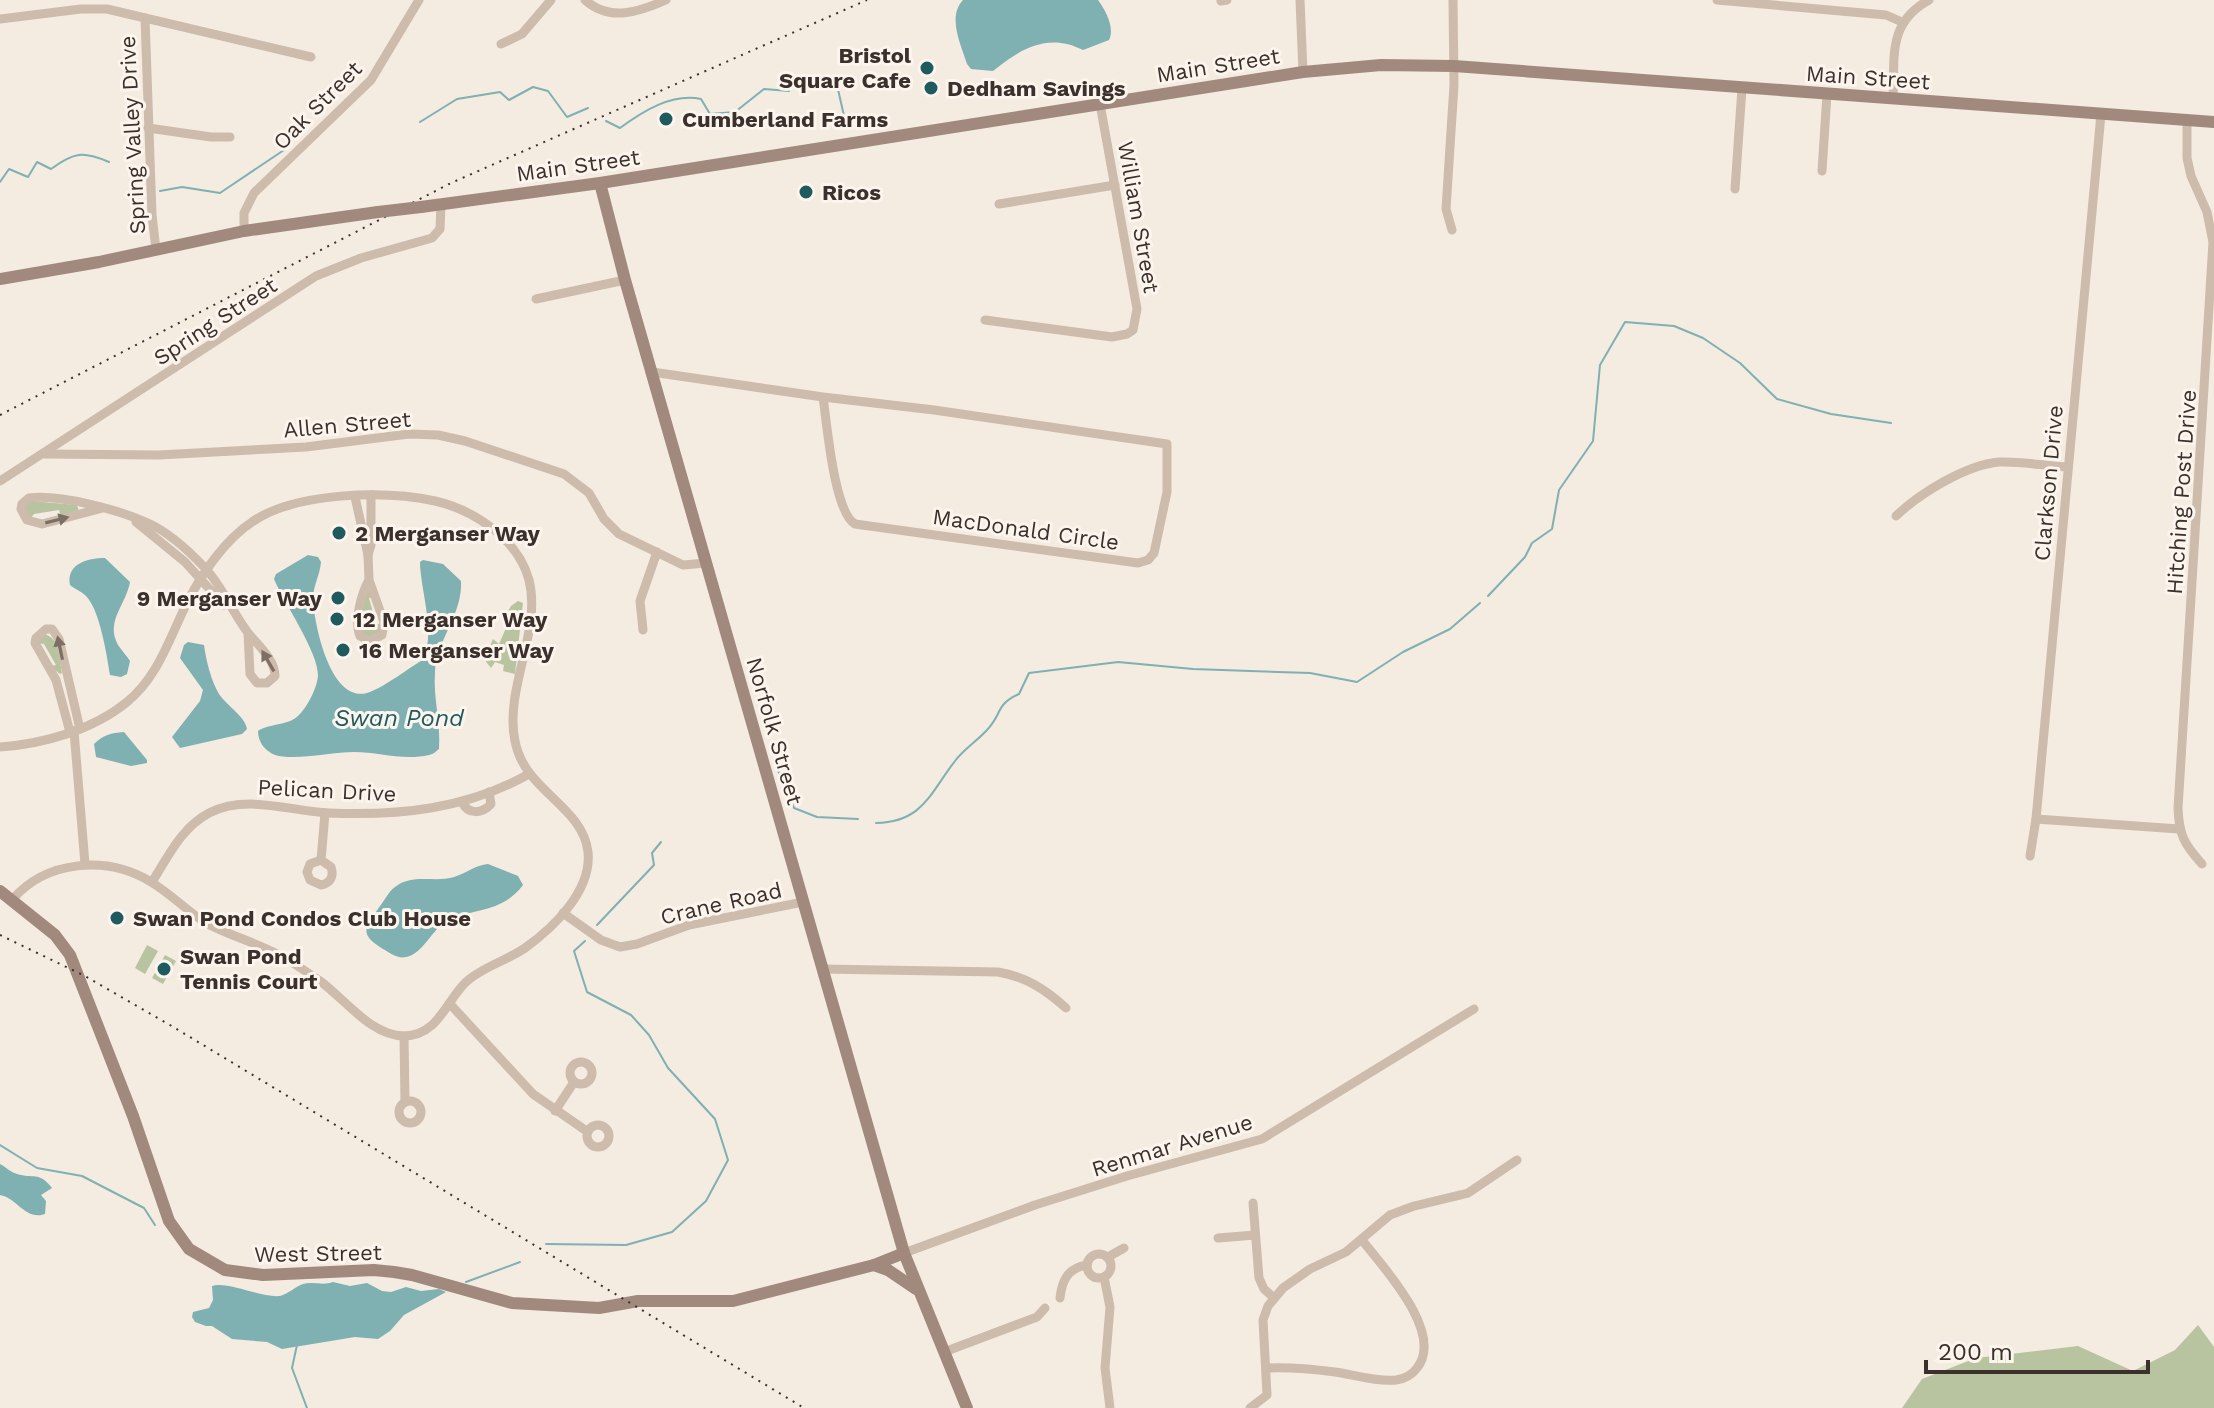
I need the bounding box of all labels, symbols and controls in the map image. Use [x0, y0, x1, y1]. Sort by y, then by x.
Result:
street label: Spring Valley Drive [115, 35, 150, 235]
place label: Bristol Square Cafe [779, 43, 912, 93]
street label: Main Street [1155, 43, 1281, 88]
street label: Oak Street [268, 56, 367, 155]
marker: Bristol Square Cafe [918, 59, 936, 77]
street label: Main Street [1805, 61, 1931, 94]
place label: Dedham Savings [947, 76, 1126, 101]
marker: Dedham Savings [922, 79, 940, 97]
place label: Cumberland Farms [682, 107, 888, 132]
marker: Cumberland Farms [657, 110, 675, 128]
street label: William Street [1113, 139, 1164, 295]
street label: Main Street [515, 144, 641, 187]
place label: Ricos [822, 180, 881, 205]
marker: Ricos [797, 183, 815, 201]
street label: Spring Street [149, 272, 281, 370]
street label: Hitching Post Drive [2162, 389, 2201, 595]
street label: Clarkson Drive [2029, 404, 2068, 562]
street label: Allen Street [282, 406, 412, 443]
street label: MacDonald Circle [931, 504, 1121, 555]
one-way arrow [44, 514, 69, 526]
place label: 2 Merganser Way [355, 521, 541, 546]
marker: 2 Merganser Way [330, 524, 348, 542]
place label: 9 Merganser Way [137, 586, 323, 611]
marker: 9 Merganser Way [329, 589, 347, 607]
place label: 12 Merganser Way [353, 607, 548, 632]
marker: 12 Merganser Way [328, 610, 346, 628]
one-way arrow [53, 635, 66, 660]
place label: 16 Merganser Way [359, 638, 554, 663]
marker: 16 Merganser Way [334, 641, 352, 659]
one-way arrow [261, 650, 276, 673]
street label: Norfolk Street [742, 655, 808, 808]
water label: Swan Pond [334, 704, 465, 732]
street label: Pelican Drive [257, 774, 397, 807]
street label: Crane Road [658, 877, 784, 930]
place label: Swan Pond Condos Club House [133, 906, 471, 931]
marker: Swan Pond Condos Club House [108, 909, 126, 927]
place label: Swan Pond Tennis Court [180, 944, 318, 994]
marker: Swan Pond Tennis Court [155, 960, 173, 978]
street label: Renmar Avenue [1089, 1109, 1256, 1182]
street label: West Street [254, 1240, 382, 1267]
scale bar [1926, 1324, 2148, 1374]
text: 200 m [1938, 1338, 2013, 1366]

